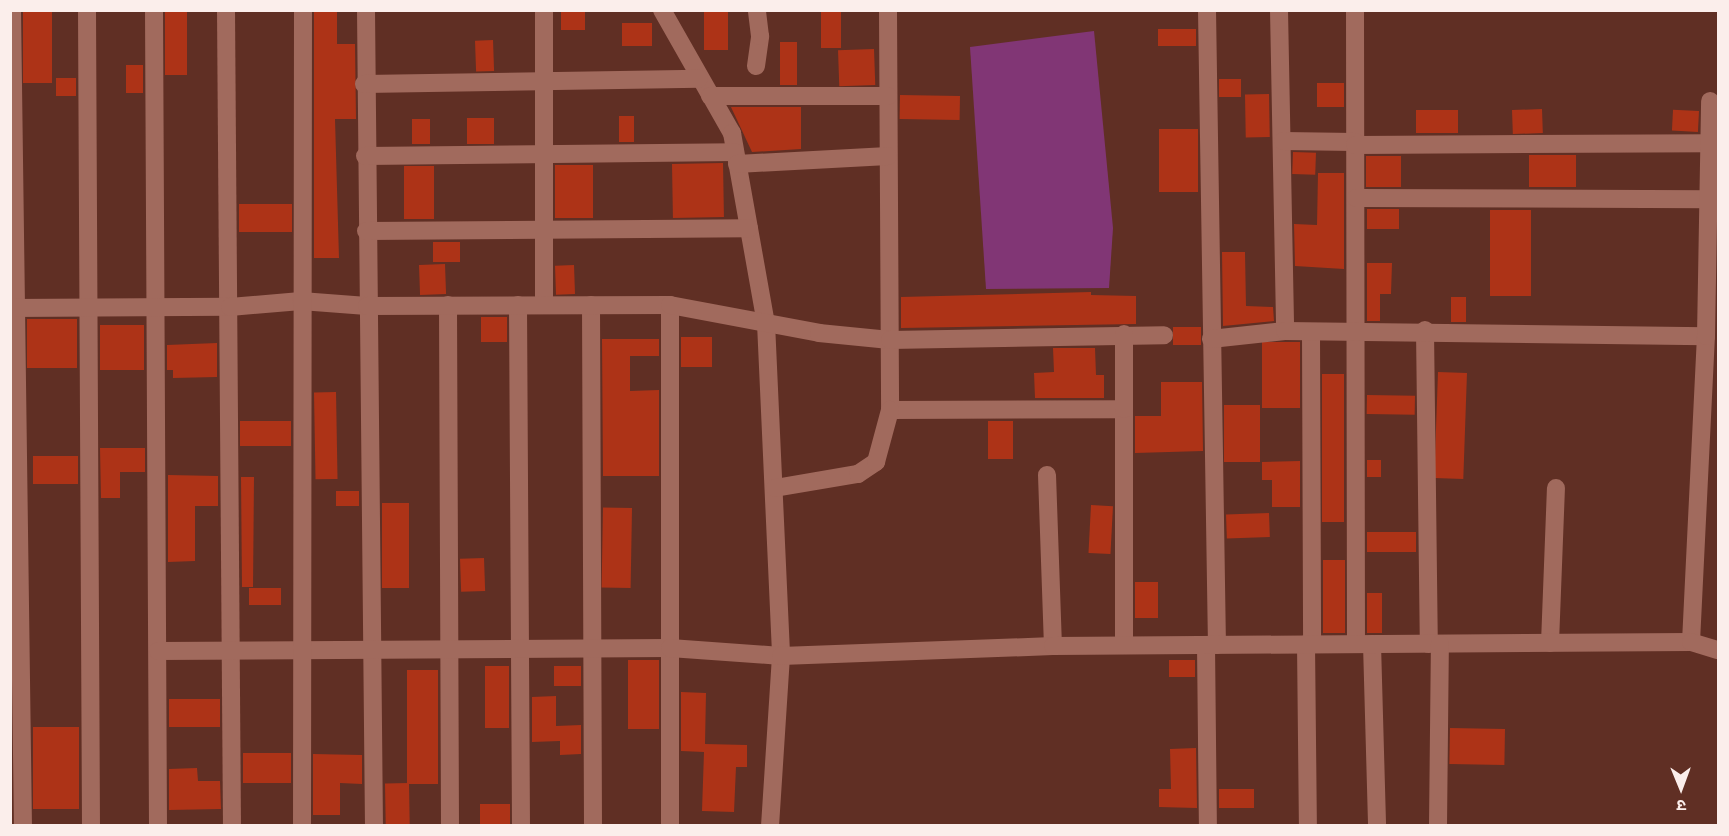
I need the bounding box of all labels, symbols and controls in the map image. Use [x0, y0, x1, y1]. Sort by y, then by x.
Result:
north arrow [1651, 758, 1711, 818]
text: उ [1676, 796, 1686, 816]

